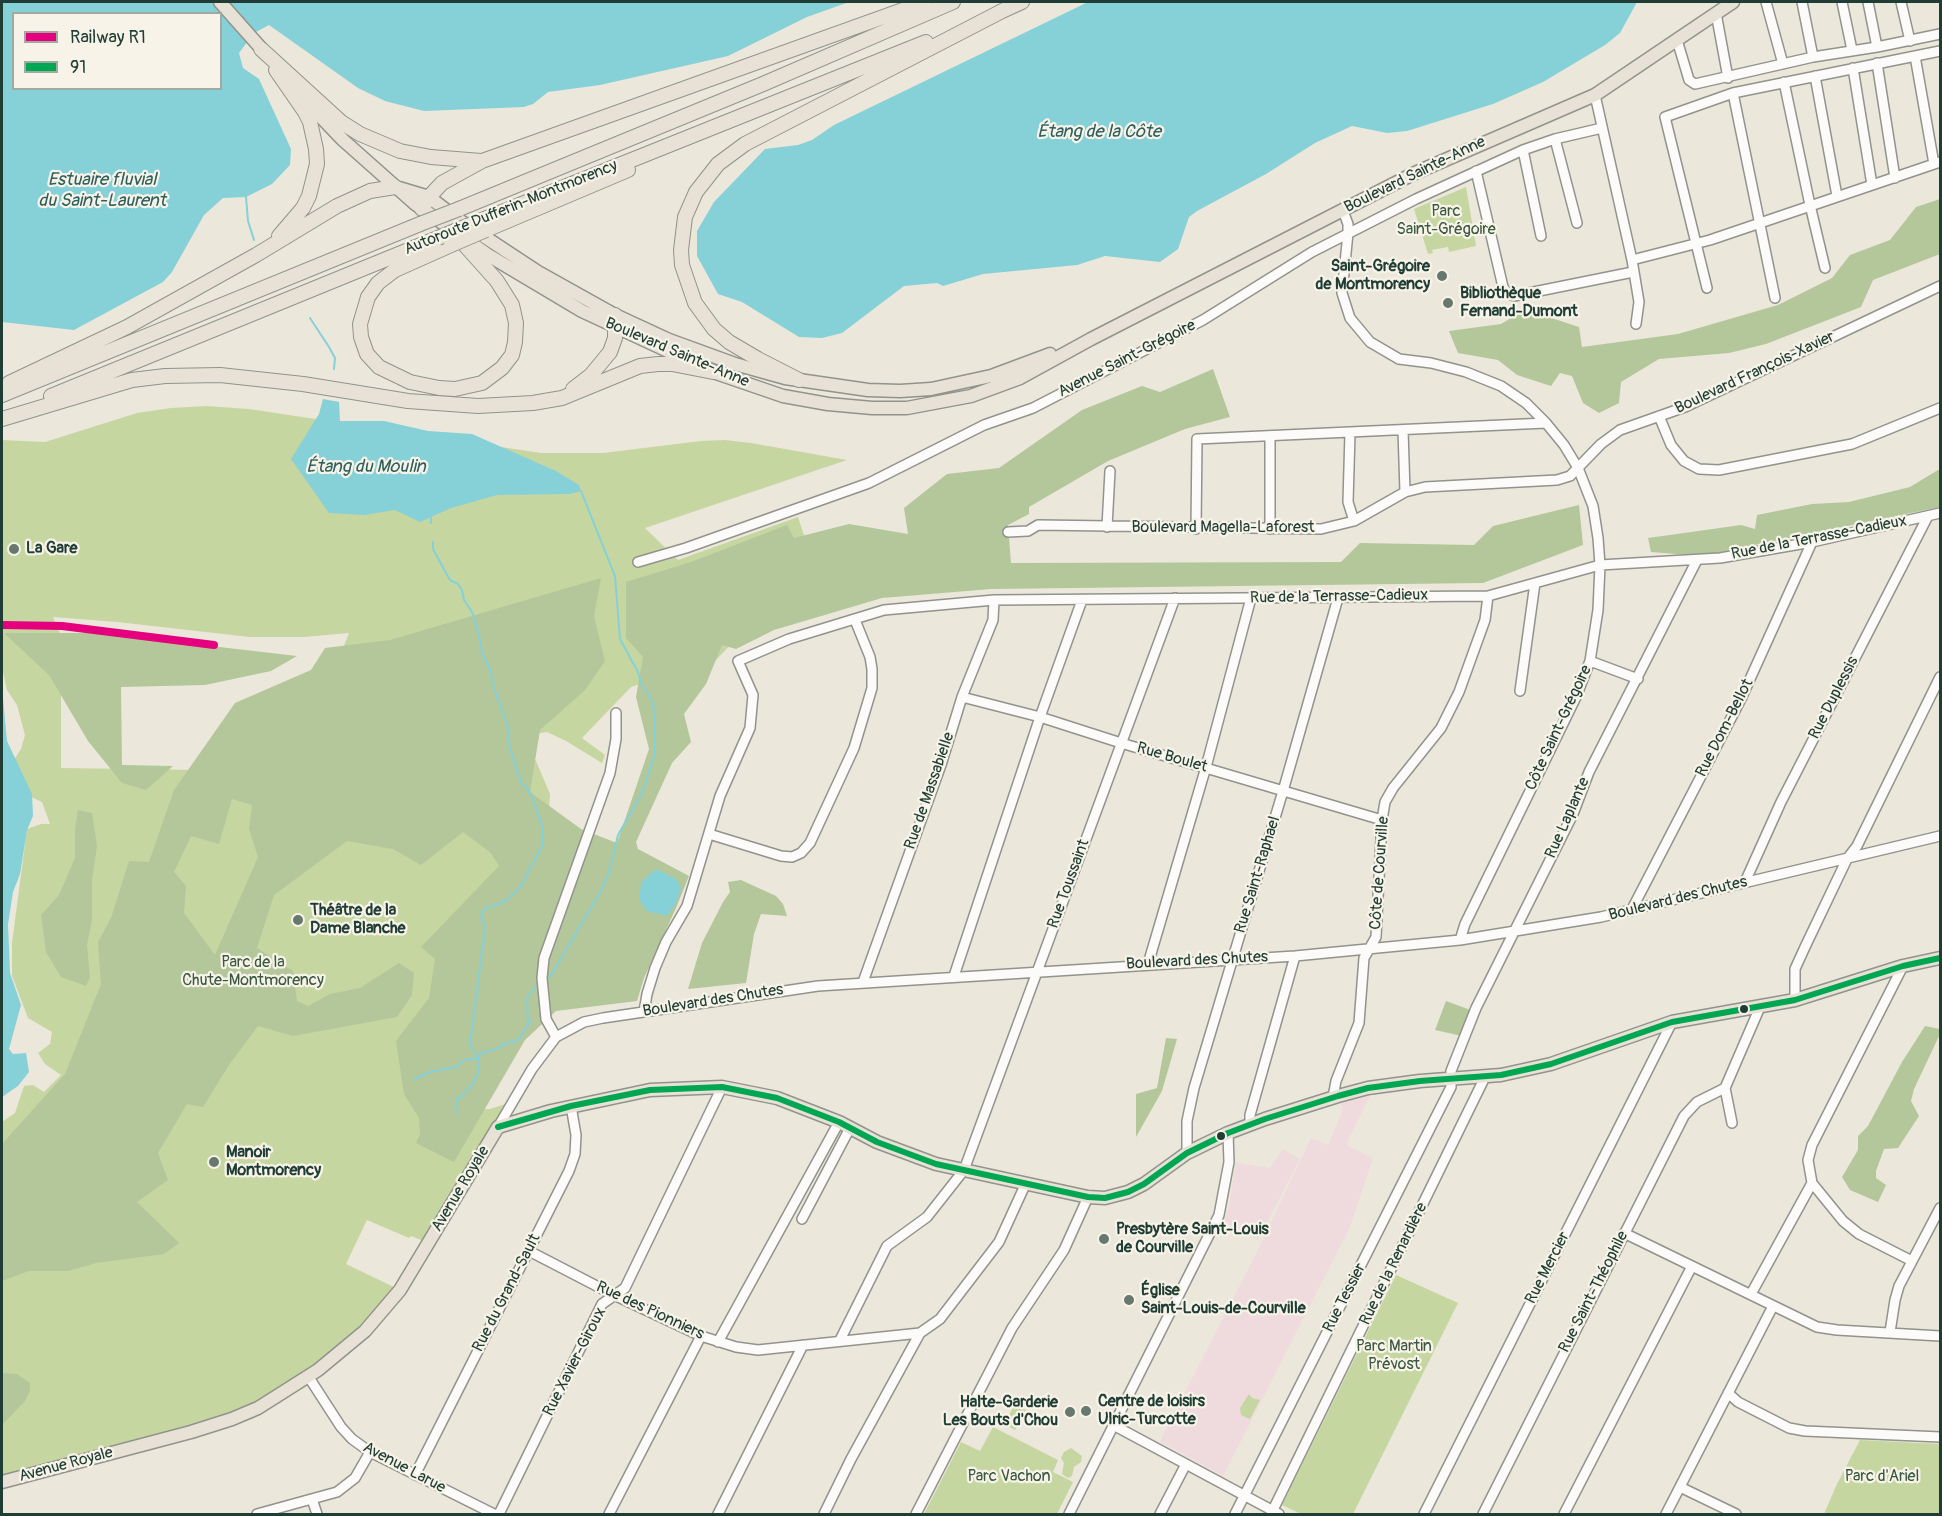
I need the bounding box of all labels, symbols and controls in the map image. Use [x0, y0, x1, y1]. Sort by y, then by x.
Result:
legend [12, 12, 222, 90]
text: Railway R1 [70, 26, 146, 49]
text: 91 [70, 56, 86, 79]
water label: Étang de la Côte [1037, 121, 1161, 143]
street label: Boulevard Sainte-Anne [1341, 132, 1489, 218]
street label: Autoroute Dufferin-Montmorency [402, 156, 620, 260]
water label: Estuaire fluvial du Saint-Laurent [38, 169, 166, 212]
park label: Parc Saint-Grégoire [1396, 202, 1496, 240]
place label: Saint-Grégoire de Montmorency [1316, 257, 1430, 295]
marker: Saint-Grégoire de Montmorency [1435, 269, 1449, 283]
place label: Bibliothèque Fernand-Dumont [1460, 284, 1578, 322]
marker: Bibliothèque Fernand-Dumont [1441, 296, 1455, 310]
street label: Boulevard Sainte-Anne [602, 314, 752, 392]
street label: Avenue Saint-Grégoire [1055, 316, 1199, 402]
street label: Boulevard François-Xavier [1672, 328, 1838, 418]
water label: Étang du Moulin [306, 456, 426, 478]
street label: Rue de la Terrasse-Cadieux [1730, 512, 1908, 564]
street label: Boulevard Magella-Laforest [1132, 518, 1314, 538]
place label: La Gare [26, 539, 77, 559]
marker: La Gare [7, 542, 21, 556]
street label: Rue de la Terrasse-Cadieux [1250, 586, 1428, 608]
street label: Rue Duplessis [1805, 654, 1863, 742]
street label: Côte Saint-Grégoire [1522, 662, 1596, 794]
street label: Rue Dom-Bellot [1692, 676, 1758, 780]
street label: Rue de Massabielle [901, 730, 959, 852]
street label: Rue Boulet [1135, 739, 1209, 777]
street label: Rue Laplante [1542, 774, 1594, 862]
street label: Rue Saint-Raphael [1231, 814, 1285, 936]
street label: Côte de Courville [1366, 816, 1394, 930]
street label: Rue Toussaint [1044, 837, 1094, 931]
street label: Boulevard des Chutes [1607, 872, 1749, 926]
place label: Théâtre de la Dame Blanche [310, 901, 405, 939]
marker: Théâtre de la Dame Blanche [291, 913, 305, 927]
street label: Boulevard des Chutes [1126, 948, 1268, 974]
park label: Parc de la Chute-Montmorency [182, 953, 324, 991]
street label: Boulevard des Chutes [641, 980, 785, 1022]
unlabelled marker [1738, 1003, 1750, 1015]
unlabelled marker [1215, 1130, 1227, 1142]
place label: Manoir Montmorency [226, 1143, 321, 1181]
street label: Avenue Royale [428, 1143, 494, 1235]
marker: Manoir Montmorency [207, 1155, 221, 1169]
street label: Rue de la Renardière [1356, 1200, 1432, 1328]
place label: Presbytère Saint-Louis de Courville [1116, 1220, 1269, 1258]
street label: Rue Saint-Théophile [1555, 1228, 1633, 1356]
street label: Rue Mercier [1522, 1229, 1574, 1307]
street label: Rue du Grand-Sault [469, 1231, 545, 1355]
marker: Presbytère Saint-Louis de Courville [1097, 1232, 1111, 1246]
street label: Rue Tessier [1319, 1260, 1371, 1336]
street label: Rue des Pionniers [593, 1278, 707, 1344]
place label: Église Saint-Louis-de-Courville [1141, 1281, 1306, 1319]
marker: Église Saint-Louis-de-Courville [1122, 1293, 1136, 1307]
street label: Rue Xavier-Giroux [539, 1305, 611, 1419]
park label: Parc Martin Prévost [1356, 1337, 1432, 1375]
place label: Centre de loisirs Ulric-Turcotte [1098, 1392, 1205, 1430]
place label: Halte-Garderie Les Bouts d'Chou [943, 1393, 1058, 1431]
marker: Centre de loisirs Ulric-Turcotte [1079, 1404, 1093, 1418]
marker: Halte-Garderie Les Bouts d'Chou [1063, 1405, 1077, 1419]
street label: Avenue Larue [359, 1438, 449, 1498]
street label: Avenue Royale [17, 1443, 115, 1487]
park label: Parc Vachon [967, 1467, 1051, 1487]
park label: Parc d'Ariel [1845, 1467, 1919, 1487]

